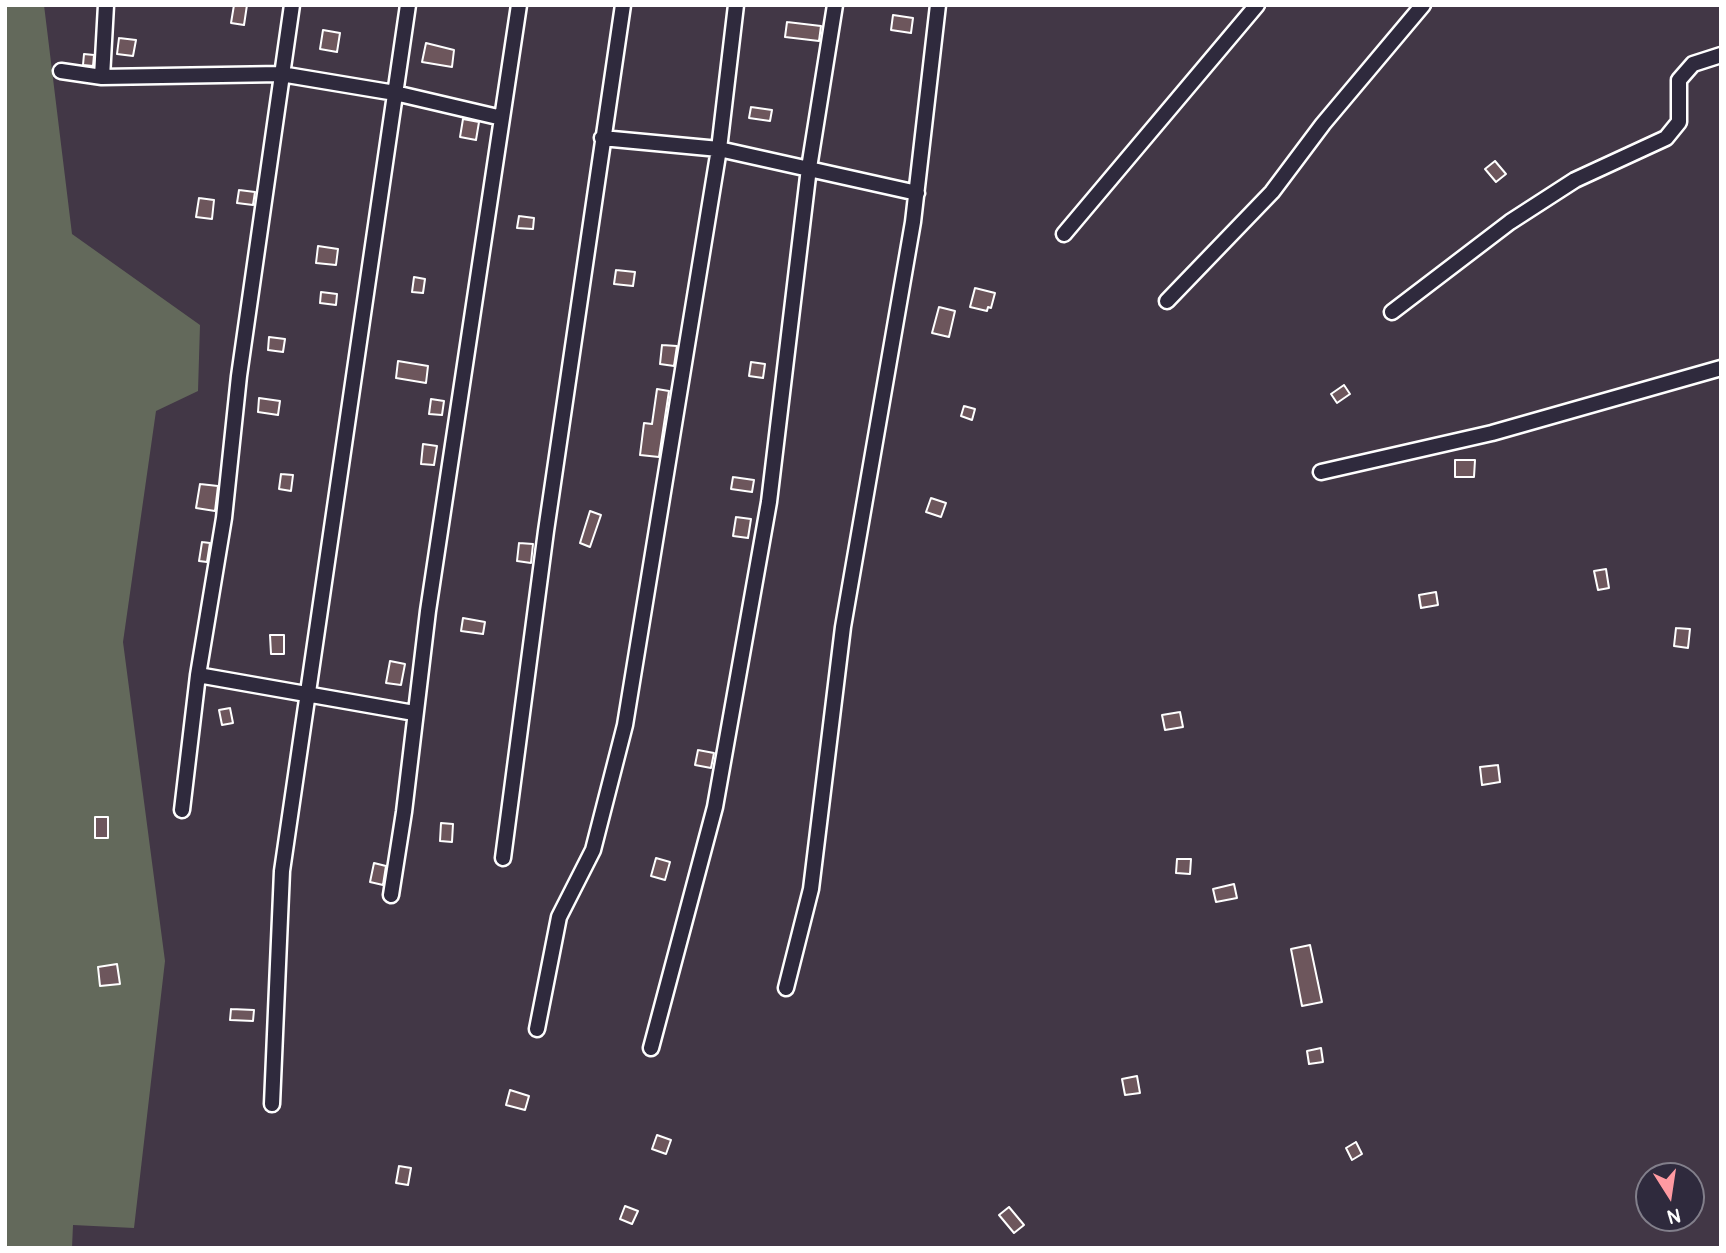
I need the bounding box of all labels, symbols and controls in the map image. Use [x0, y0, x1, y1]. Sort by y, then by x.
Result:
north arrow [1635, 1162, 1705, 1232]
text: N [1665, 1203, 1683, 1229]

